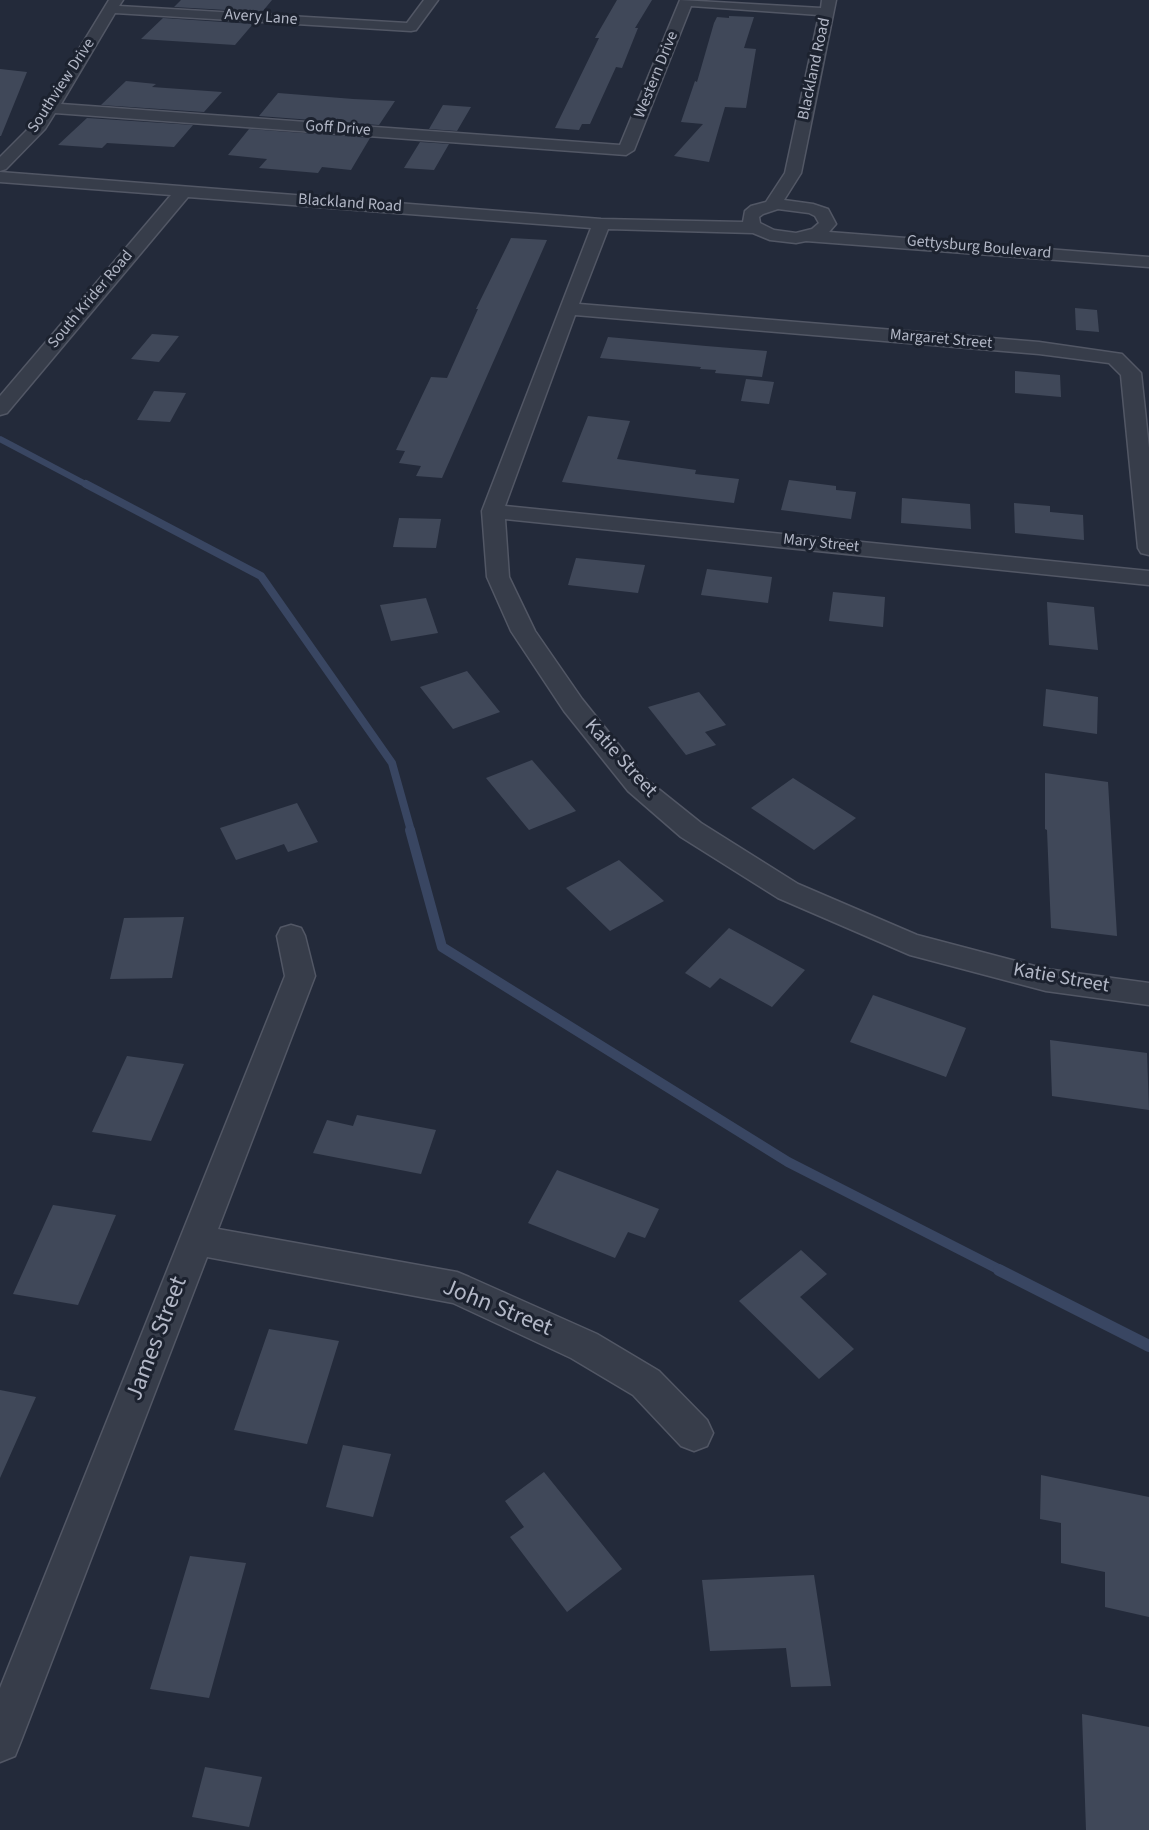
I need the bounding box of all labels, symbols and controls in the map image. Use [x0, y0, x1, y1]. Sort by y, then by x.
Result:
street label: Avery Lane [224, 6, 298, 30]
street label: Blackland Road [795, 16, 835, 122]
street label: Western Drive [631, 29, 683, 121]
street label: Southview Drive [24, 35, 100, 137]
street label: Goff Drive [305, 117, 371, 141]
street label: Blackland Road [297, 191, 403, 217]
street label: Gettysburg Boulevard [906, 232, 1052, 264]
street label: South Krider Road [44, 247, 138, 353]
street label: Margaret Street [889, 326, 993, 354]
street label: Mary Street [782, 530, 860, 558]
street label: Katie Street [579, 715, 661, 803]
street label: Katie Street [1011, 959, 1111, 999]
street label: James Street [121, 1273, 195, 1405]
street label: John Street [438, 1274, 556, 1344]

